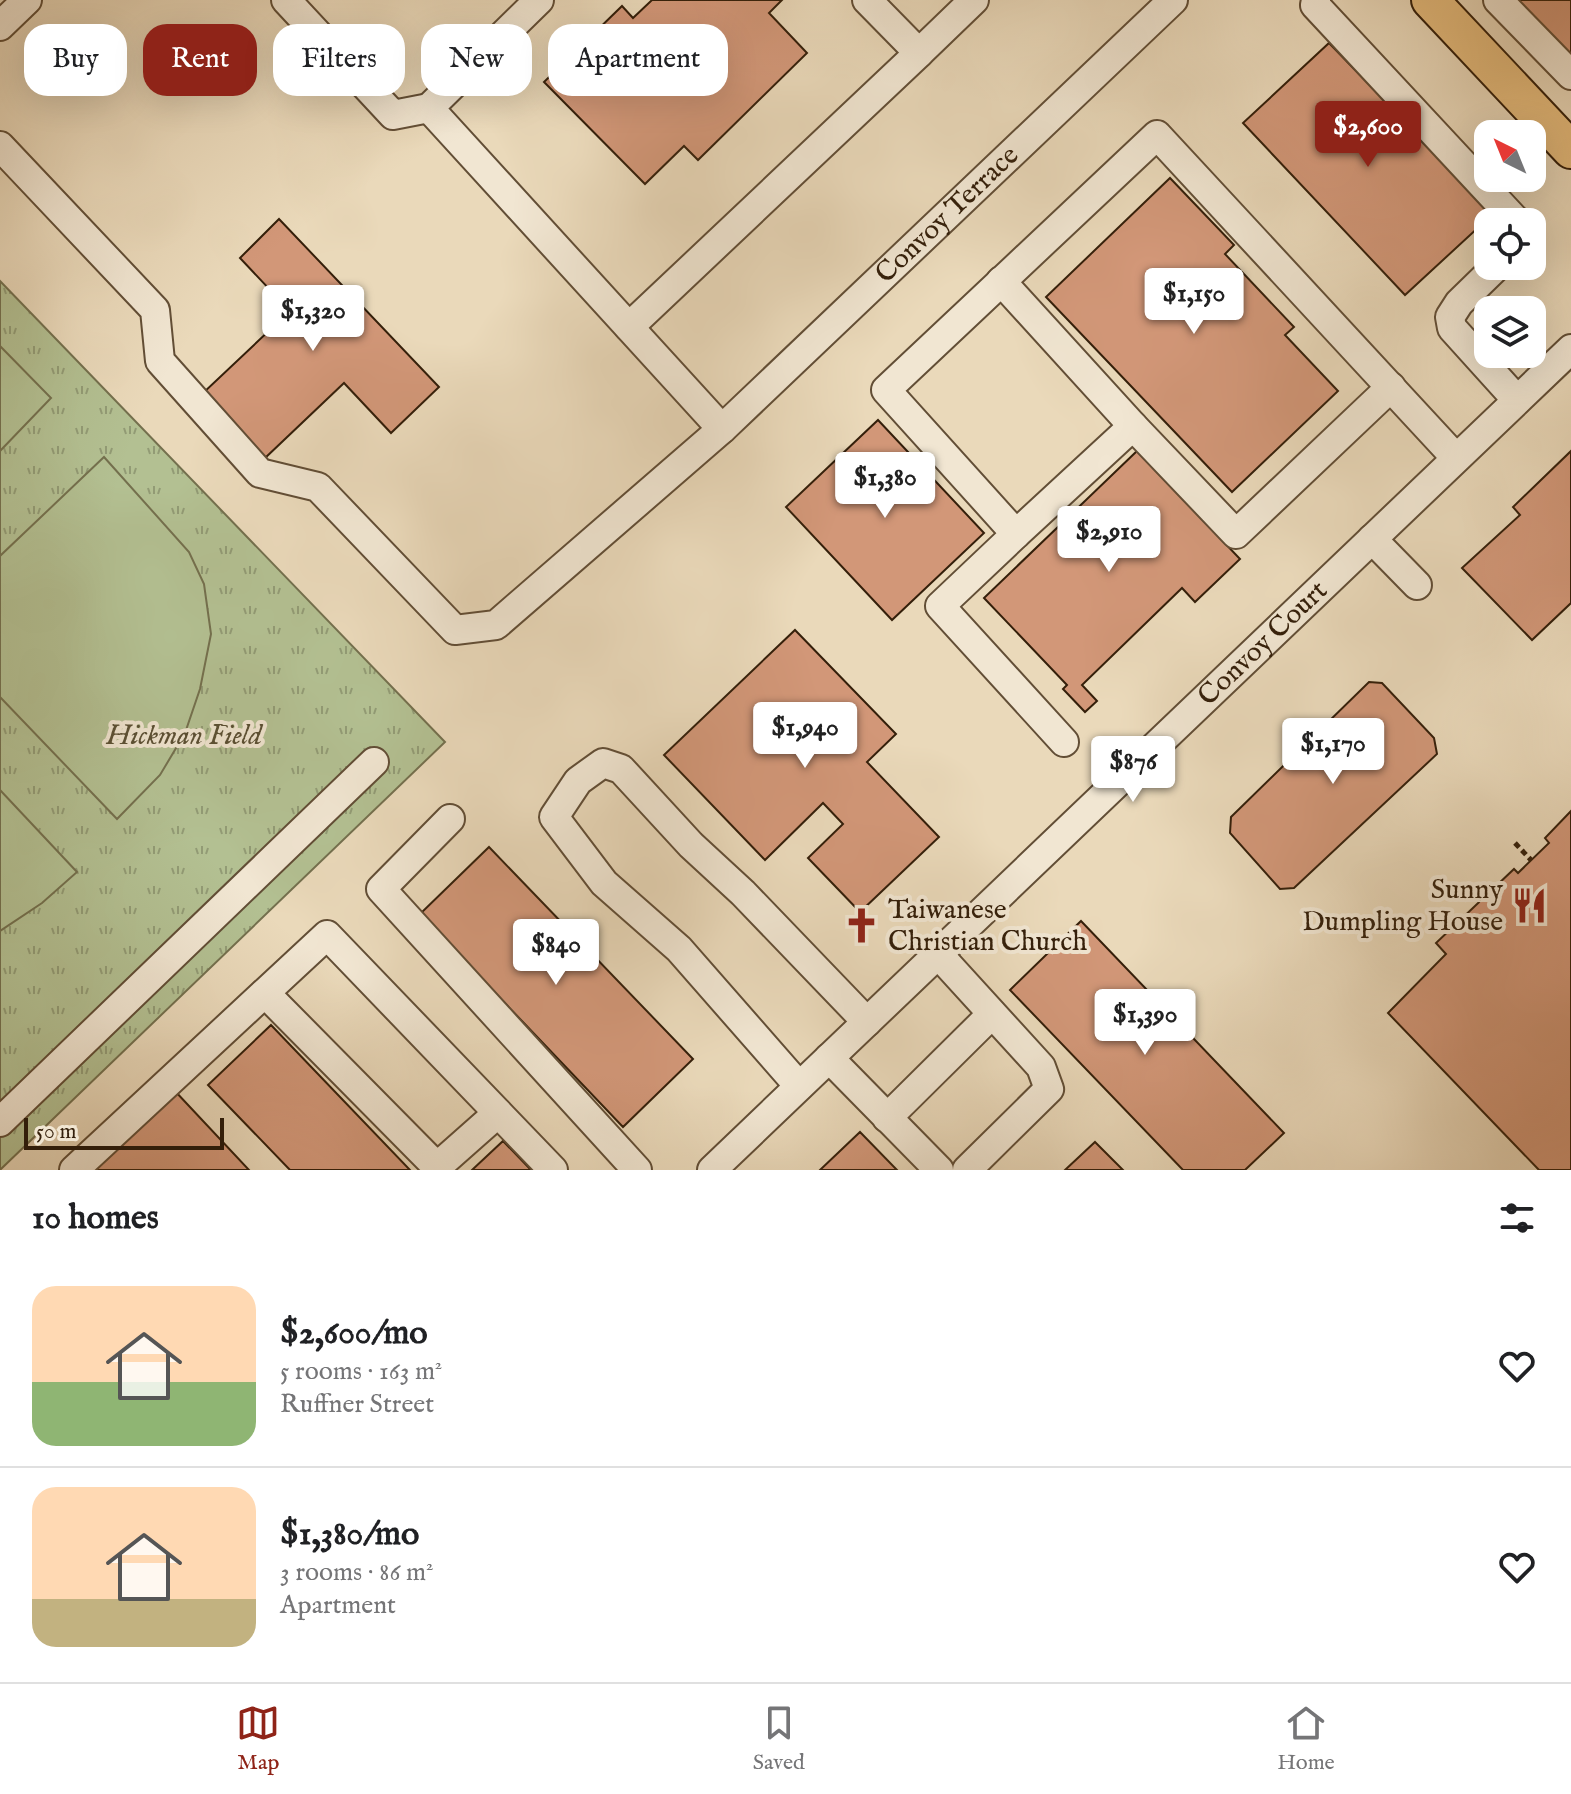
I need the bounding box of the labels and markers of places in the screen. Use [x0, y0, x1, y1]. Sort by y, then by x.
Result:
pin: $2,600 [1303, 101, 1433, 169]
pin: $1,150 [1129, 268, 1259, 336]
pin: $1,320 [248, 285, 378, 353]
pin: $1,380 [820, 452, 950, 520]
pin: $2,910 [1044, 506, 1174, 574]
pin: $1,940 [740, 702, 870, 770]
pin: $1,170 [1268, 718, 1398, 786]
pin: $876 [1086, 736, 1180, 804]
place label: Sunny Dumpling House [1302, 873, 1503, 940]
restaurant icon: Sunny Dumpling House [1510, 887, 1548, 925]
place label: Taiwanese Christian Church [888, 893, 1087, 960]
church icon: Taiwanese Christian Church [843, 907, 881, 945]
pin: $840 [509, 919, 603, 987]
pin: $1,390 [1080, 989, 1210, 1057]

